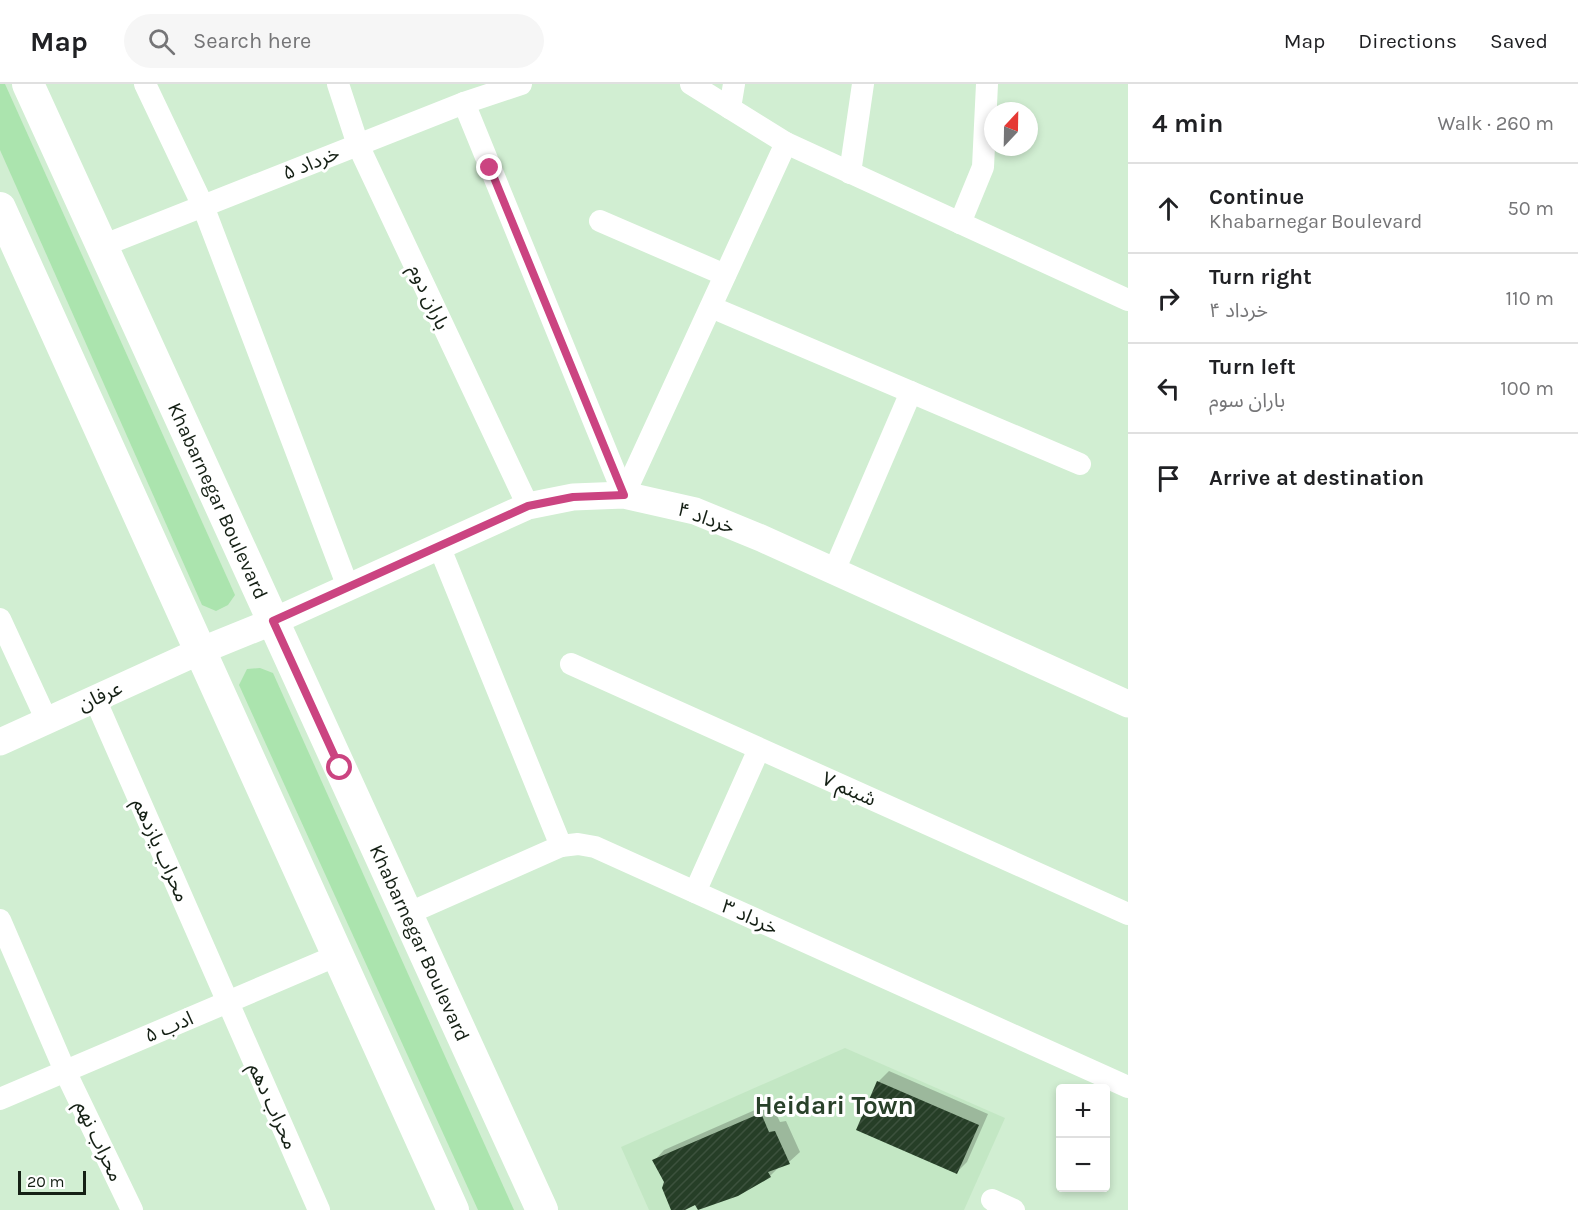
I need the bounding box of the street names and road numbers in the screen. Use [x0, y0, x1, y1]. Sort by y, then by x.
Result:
street label: خرداد ۵ [279, 141, 343, 185]
street label: باران دوم [401, 261, 454, 335]
street label: Khabarnegar Boulevard [163, 399, 273, 603]
street label: خرداد ۴ [674, 497, 738, 539]
street label: عرفان [74, 676, 126, 716]
street label: شبنم ۷ [817, 767, 880, 814]
street label: محراب یازدهم [125, 795, 194, 907]
street label: Khabarnegar Boulevard [365, 841, 475, 1045]
street label: خرداد ۳ [718, 894, 782, 940]
street label: ادب ۵ [141, 1007, 197, 1047]
street label: محراب دهم [241, 1059, 302, 1154]
street label: محراب نهم [68, 1097, 128, 1186]

